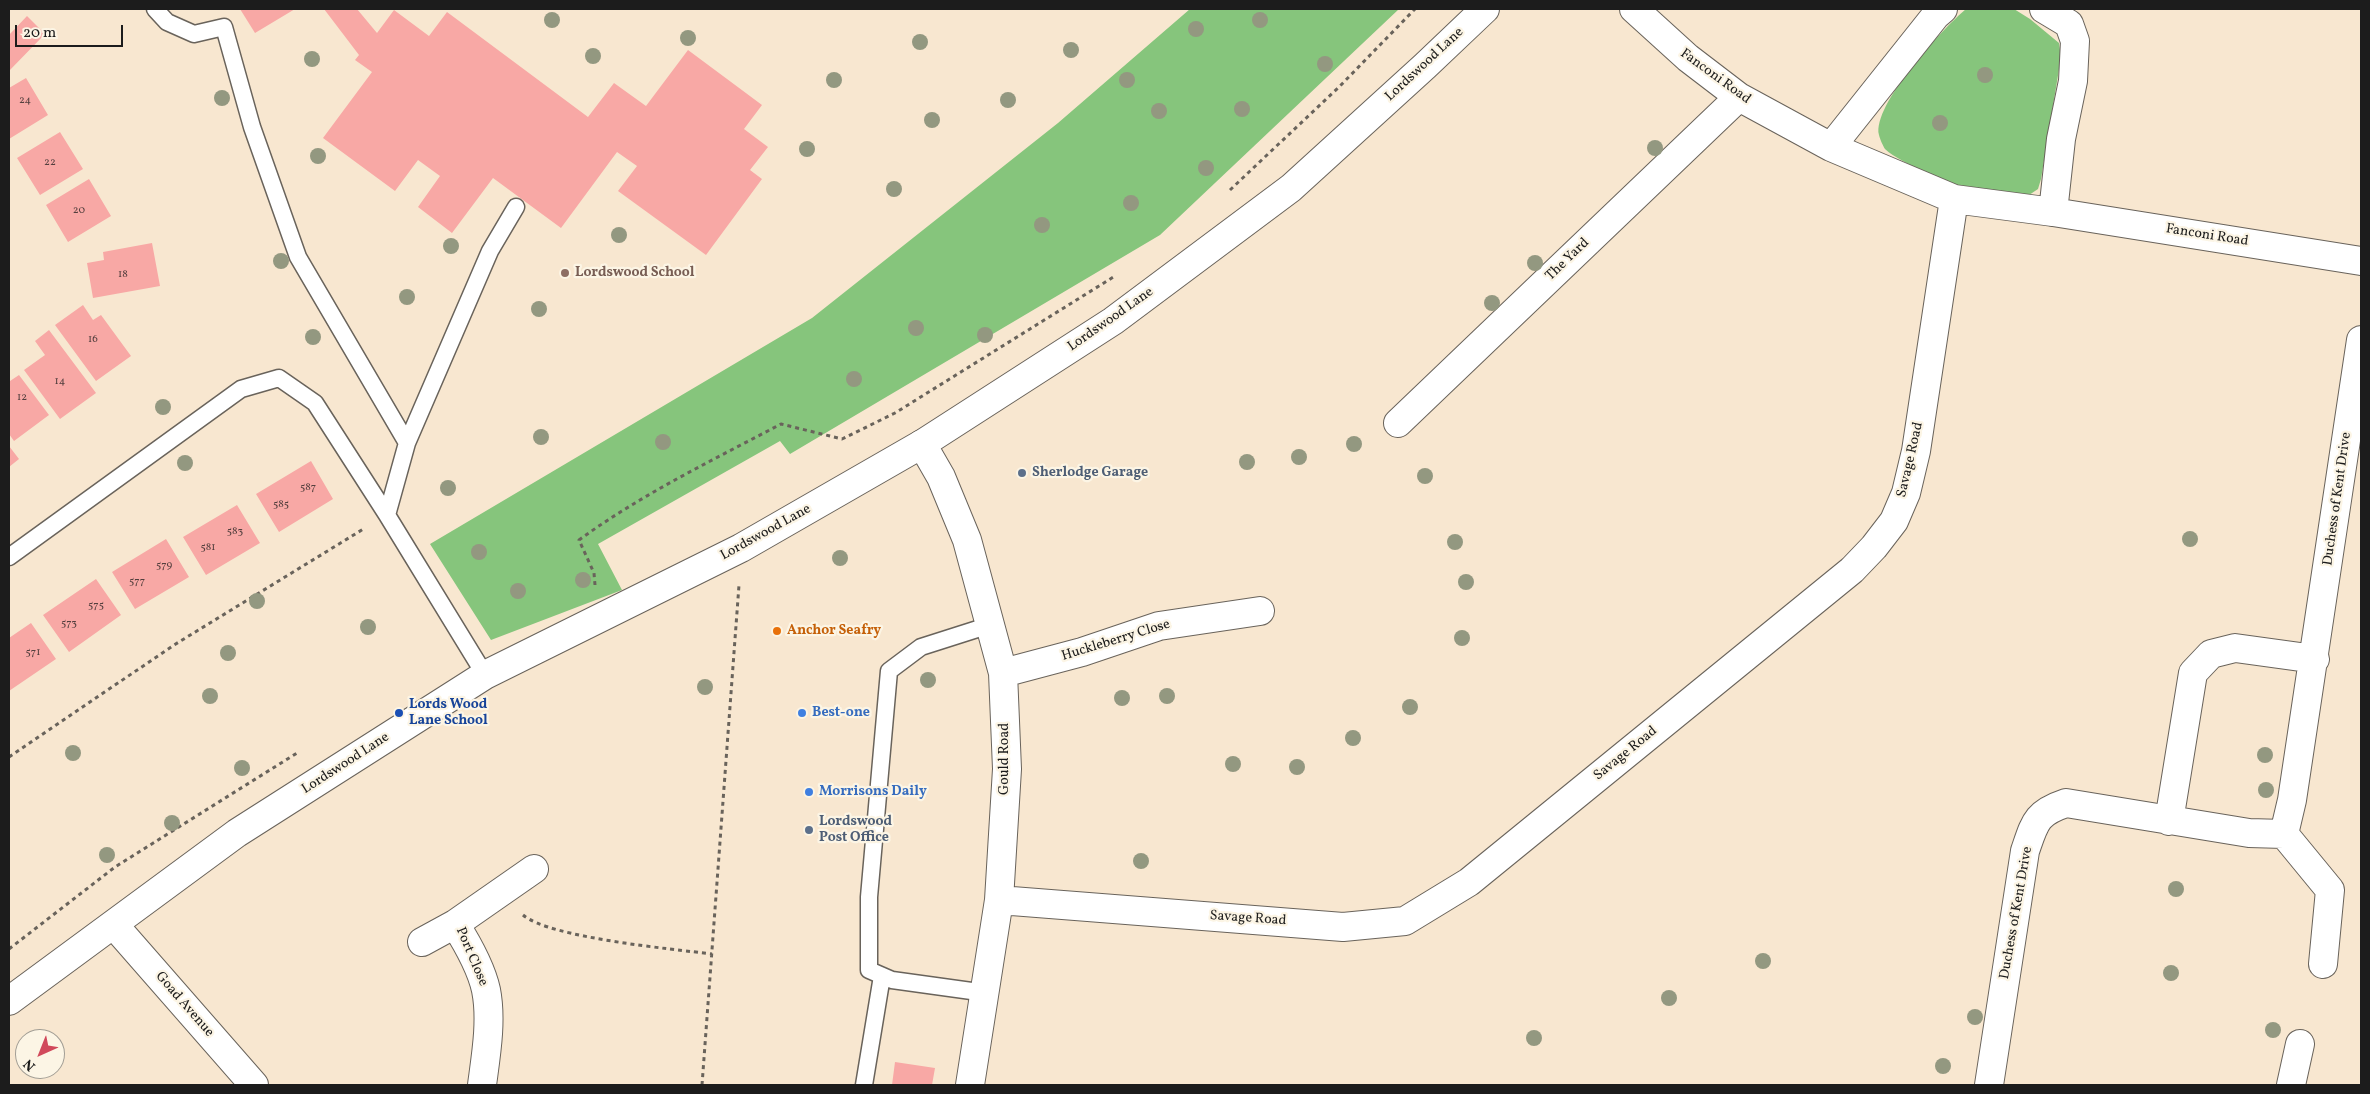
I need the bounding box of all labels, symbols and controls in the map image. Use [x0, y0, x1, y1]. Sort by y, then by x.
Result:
scale bar [18, 15, 125, 47]
text: 20 m [23, 23, 56, 44]
street label: Lordswood Lane [1382, 24, 1468, 106]
street label: Fanconi Road [1676, 46, 1754, 108]
house number: 24 [19, 94, 31, 108]
house number: 22 [44, 156, 56, 170]
house number: 20 [73, 204, 85, 218]
street label: Fanconi Road [2165, 221, 2249, 251]
street label: The Yard [1543, 235, 1593, 285]
place label: Lordswood School [575, 265, 695, 281]
marker: Lordswood School [559, 267, 571, 279]
house number: 18 [118, 268, 128, 282]
street label: Lordswood Lane [1065, 284, 1157, 356]
house number: 16 [88, 333, 98, 347]
house number: 14 [55, 375, 65, 389]
house number: 12 [17, 391, 27, 405]
street label: Savage Road [1894, 421, 1928, 499]
street label: Duchess of Kent Drive [2320, 431, 2356, 567]
place label: Sherlodge Garage [1032, 465, 1148, 481]
marker: Sherlodge Garage [1016, 467, 1028, 479]
house number: 587 [300, 481, 316, 495]
house number: 585 [273, 498, 289, 512]
street label: Lordswood Lane [718, 501, 814, 565]
house number: 583 [227, 525, 243, 539]
house number: 581 [200, 541, 216, 555]
house number: 579 [156, 559, 172, 573]
house number: 577 [129, 575, 145, 589]
house number: 575 [88, 599, 104, 613]
house number: 573 [61, 617, 77, 631]
street label: Huckleberry Close [1060, 617, 1172, 665]
place label: Anchor Seafry [787, 623, 881, 639]
marker: Anchor Seafry [771, 625, 783, 637]
house number: 571 [26, 646, 40, 660]
place label: Lords Wood Lane School [409, 697, 488, 730]
place label: Best-one [812, 705, 870, 721]
marker: Lords Wood Lane School [393, 707, 405, 719]
marker: Best-one [796, 707, 808, 719]
street label: Gould Road [997, 723, 1013, 795]
street label: Savage Road [1591, 723, 1661, 785]
street label: Lordswood Lane [299, 729, 393, 799]
place label: Morrisons Daily [819, 784, 927, 800]
marker: Morrisons Daily [803, 786, 815, 798]
place label: Lordswood Post Office [819, 814, 892, 846]
marker: Lordswood Post Office [803, 824, 815, 836]
street label: Duchess of Kent Drive [1997, 845, 2037, 981]
street label: Savage Road [1209, 908, 1287, 930]
street label: Port Close [451, 925, 491, 989]
street label: Goad Avenue [151, 969, 217, 1041]
north arrow [15, 1029, 65, 1079]
text: N [20, 1054, 40, 1075]

